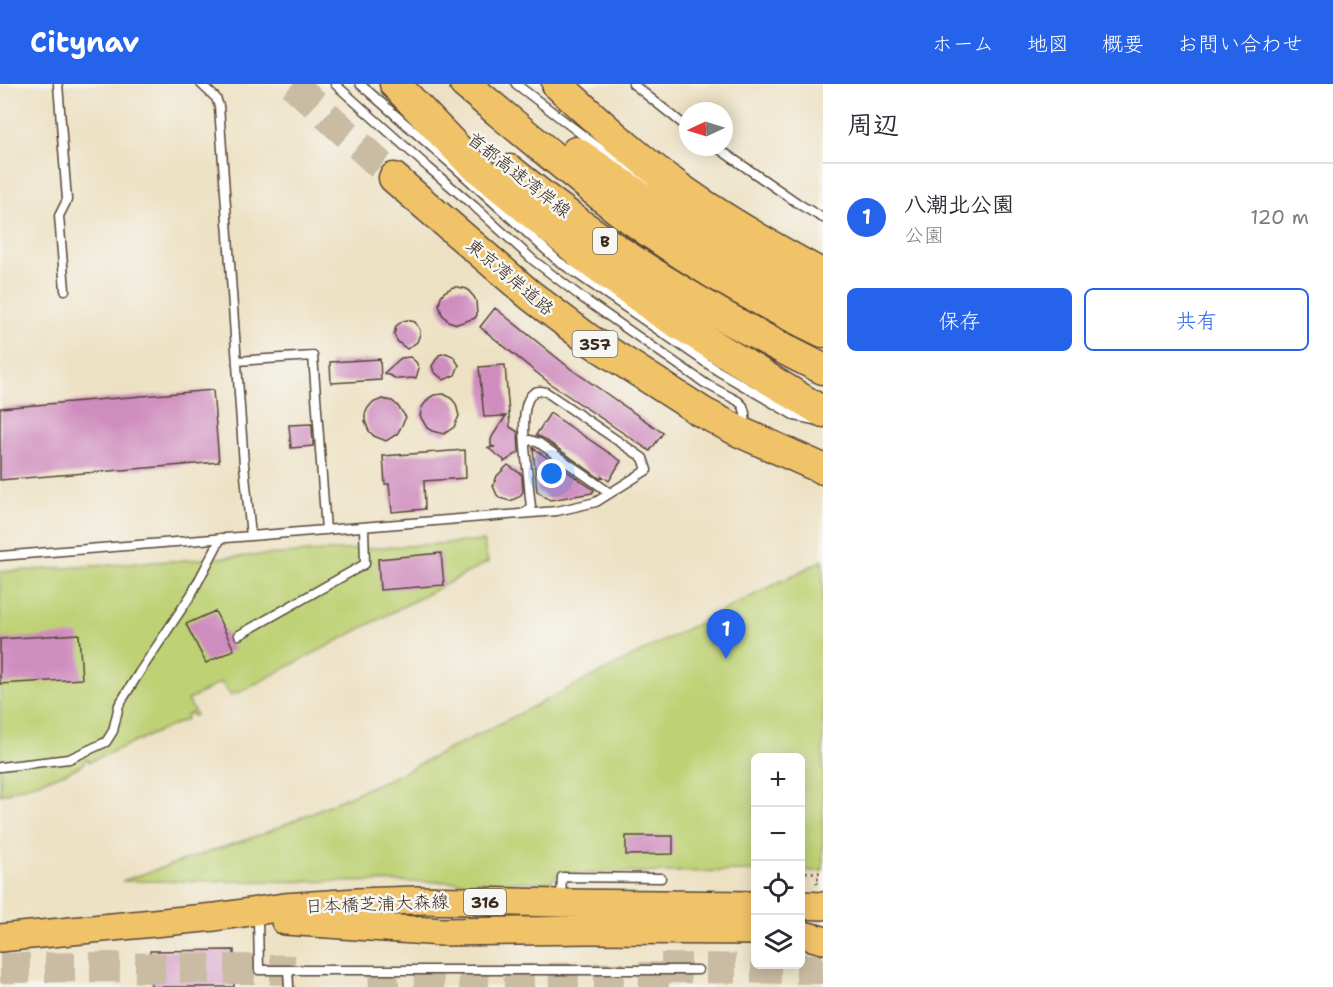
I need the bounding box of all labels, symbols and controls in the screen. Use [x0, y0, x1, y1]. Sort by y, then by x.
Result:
text: Citynav [30, 23, 139, 61]
text: ホーム [932, 30, 994, 58]
text: 地図 [1027, 30, 1069, 58]
text: 概要 [1102, 30, 1144, 58]
text: お問い合わせ [1177, 30, 1303, 58]
north arrow [679, 102, 733, 156]
text: 周辺 [847, 107, 899, 142]
street label: 首都高速湾岸線 [462, 127, 576, 223]
text: 八潮北公園 [904, 190, 1014, 219]
text: 1 [862, 204, 871, 230]
text: 120 m [1250, 204, 1309, 230]
text: 公園 [904, 222, 944, 248]
road number: B [593, 228, 617, 254]
street label: 東京湾岸道路 [461, 233, 559, 321]
button: 保存 [847, 288, 1072, 351]
button: 共有 [1084, 288, 1309, 351]
road number: 357 [572, 331, 618, 357]
your location [537, 459, 566, 488]
pin: 1 [706, 610, 746, 659]
map controls [751, 753, 805, 969]
button: + [751, 753, 805, 807]
button: − [751, 807, 805, 861]
button: locate [751, 861, 805, 915]
street label: 日本橋芝浦大森線 [305, 889, 449, 919]
road number: 316 [464, 889, 506, 915]
button: layers [751, 915, 805, 969]

